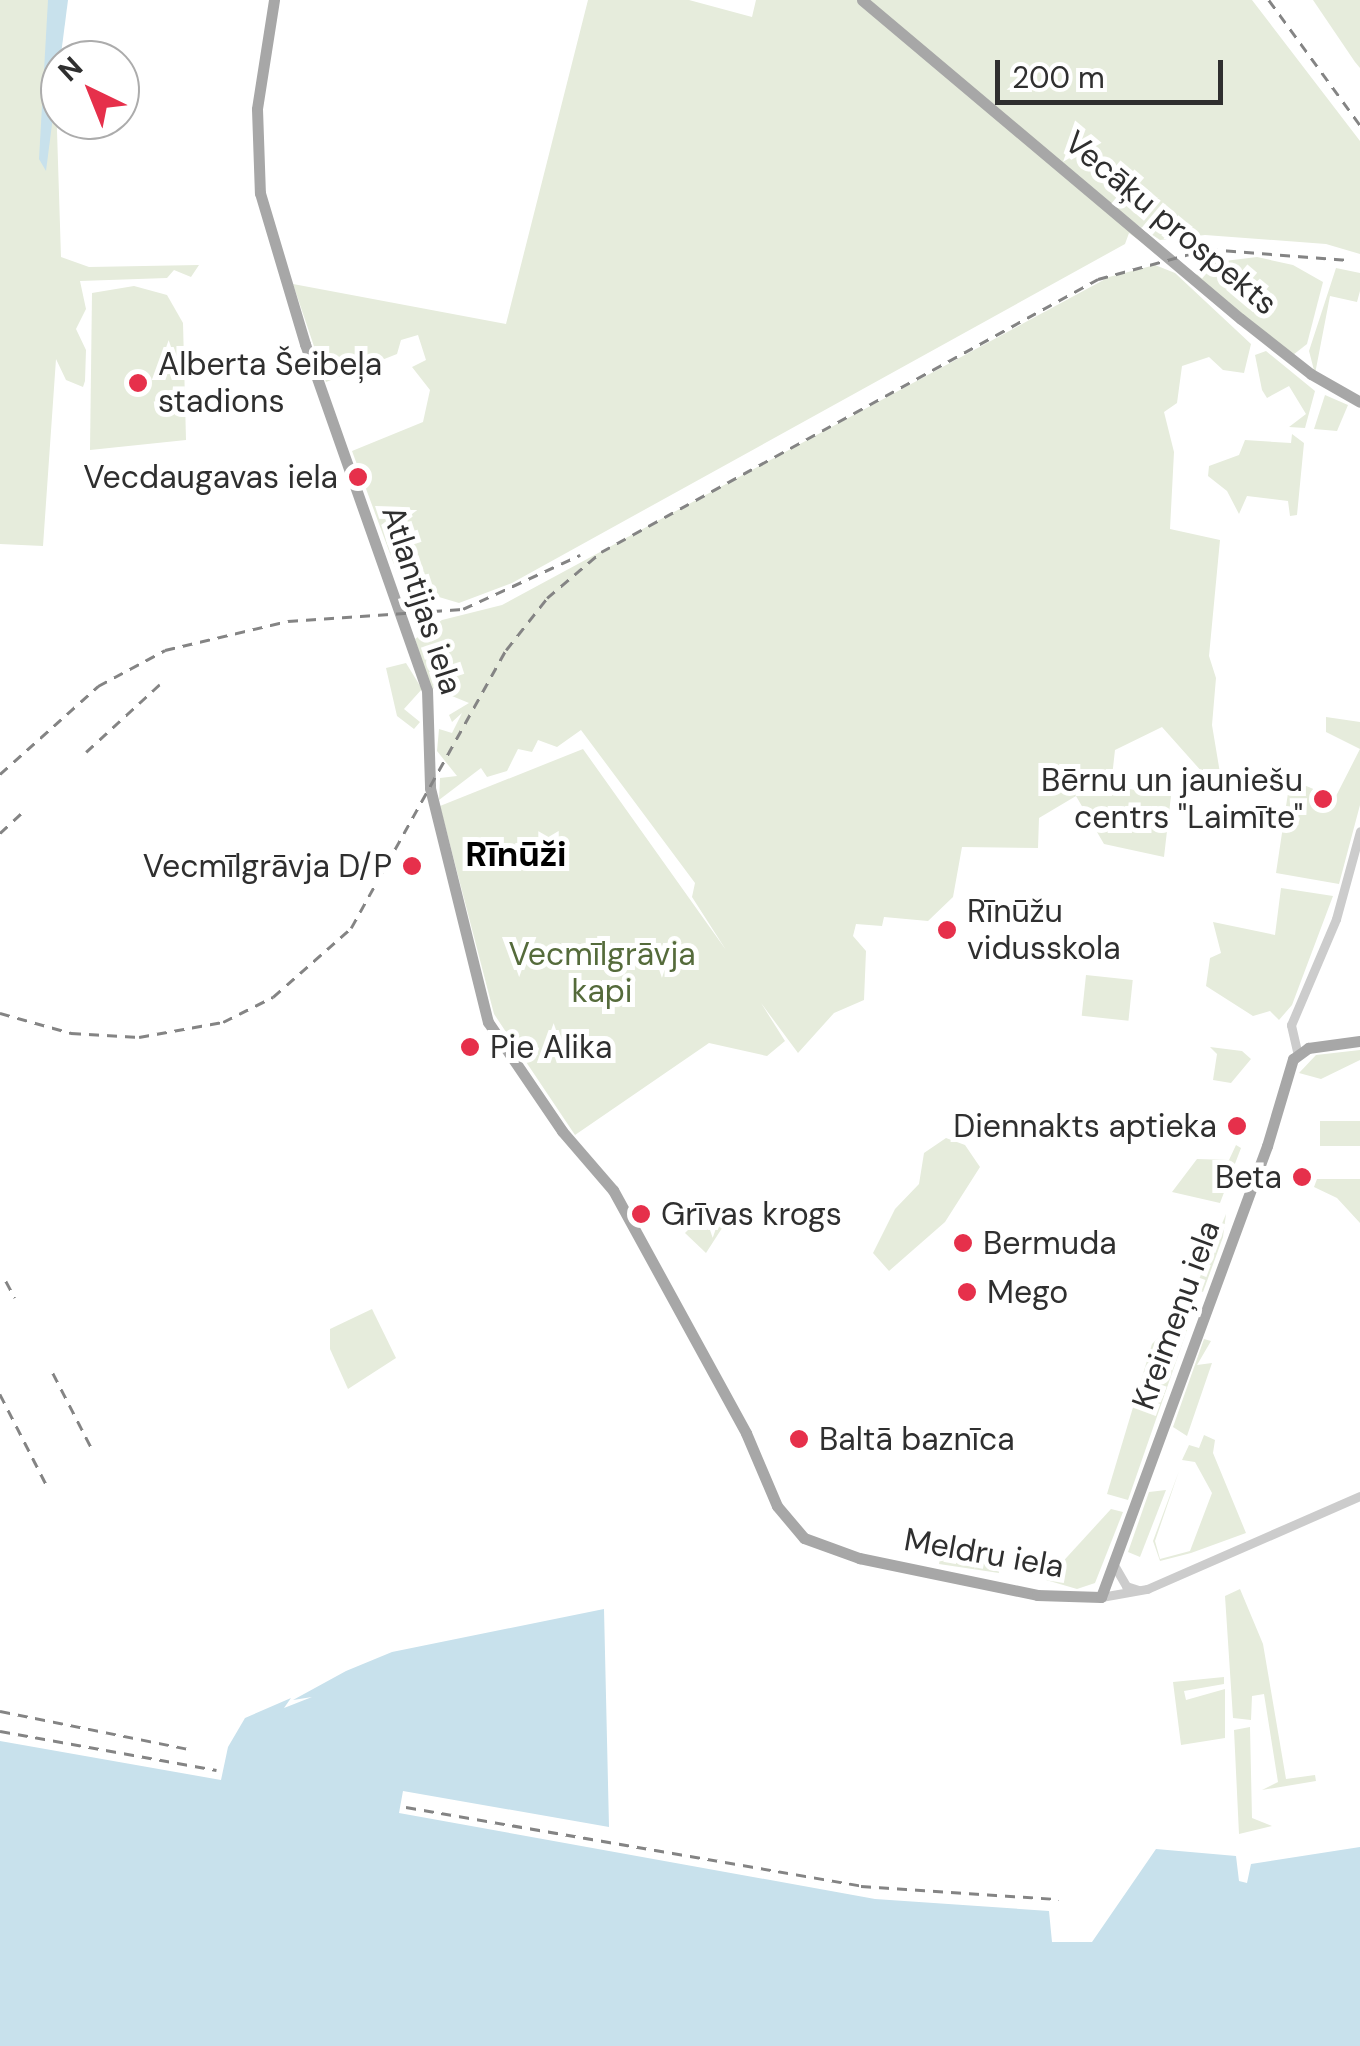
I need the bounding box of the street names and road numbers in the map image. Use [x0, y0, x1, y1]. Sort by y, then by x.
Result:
street label: Vecāķu prospekts [1057, 123, 1285, 323]
street label: Atlantijas iela [373, 501, 471, 699]
street label: Kreimeņu iela [1124, 1215, 1228, 1415]
street label: Meldru iela [901, 1520, 1067, 1586]

